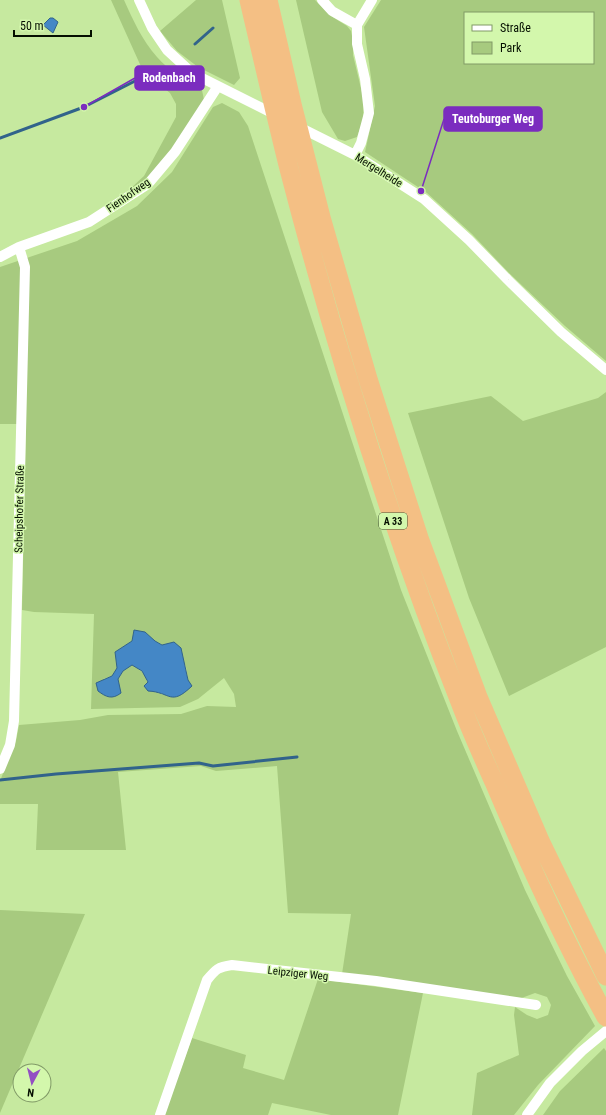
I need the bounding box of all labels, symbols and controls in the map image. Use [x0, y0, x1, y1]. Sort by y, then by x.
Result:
scale bar [14, 12, 91, 38]
legend [464, 12, 594, 64]
text: 50 m [20, 19, 44, 33]
text: Straße [500, 21, 531, 35]
text: Park [500, 41, 522, 55]
callout: Rodenbach [135, 66, 204, 90]
text: Rodenbach [142, 71, 196, 85]
callout: Teutoburger Weg [444, 107, 542, 131]
text: Teutoburger Weg [452, 112, 534, 126]
street label: Mergelheide [353, 151, 405, 190]
street label: Fienhofweg [104, 176, 153, 215]
street label: Scheipshofer Straße [12, 465, 27, 553]
road number: A 33 [379, 513, 407, 529]
street label: Leipziger Weg [267, 964, 329, 983]
north arrow [12, 1063, 52, 1103]
text: N [26, 1086, 35, 1099]

